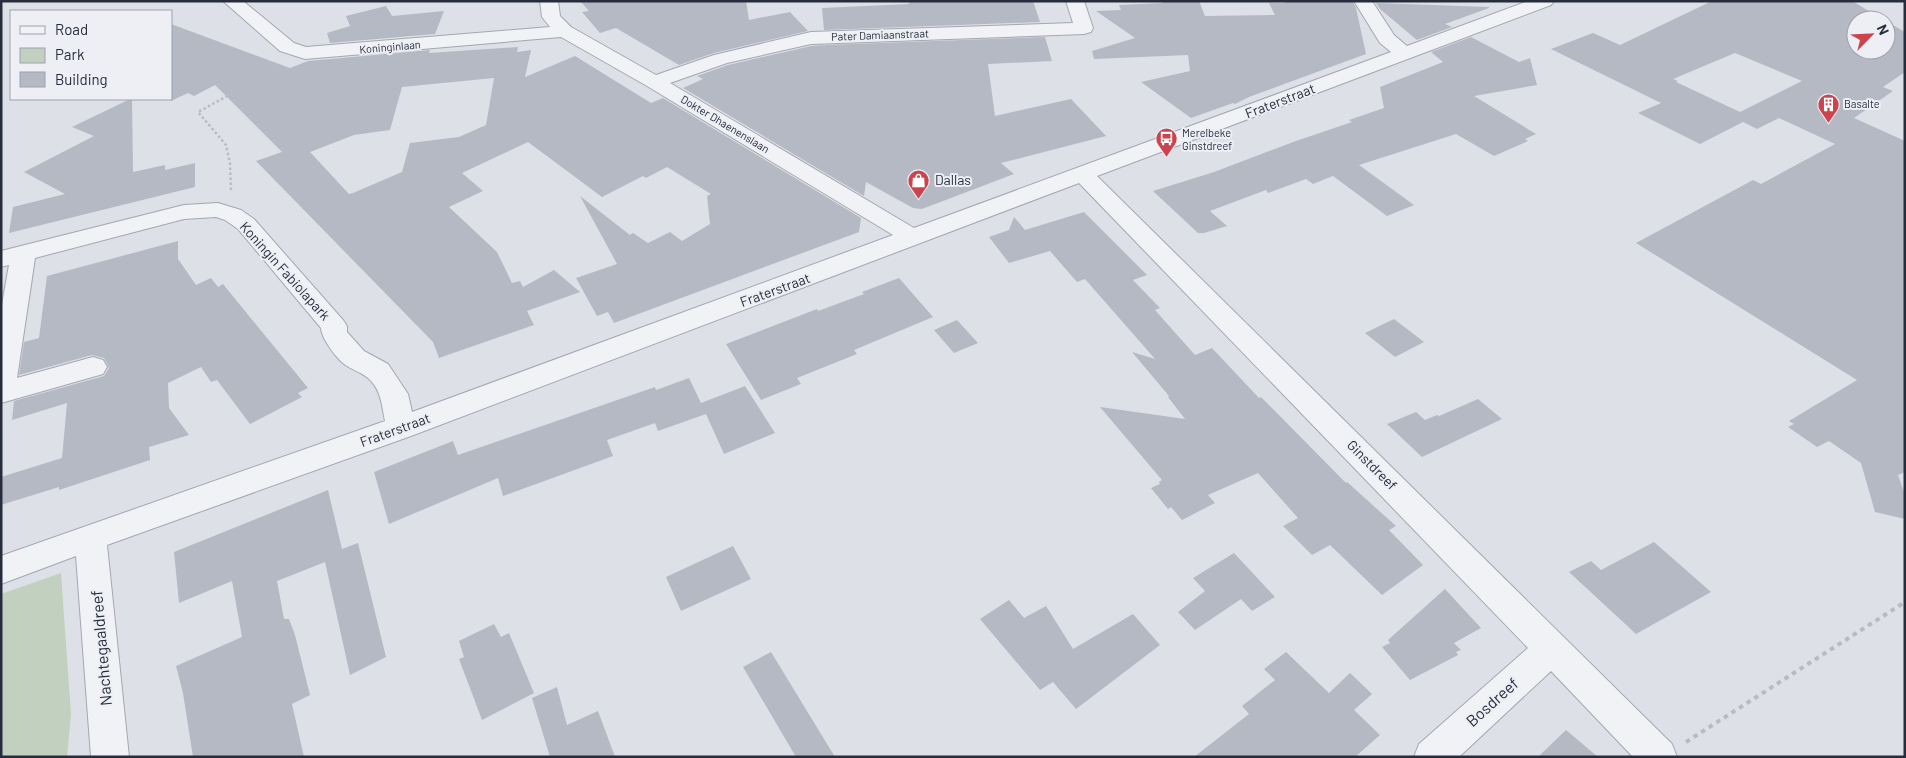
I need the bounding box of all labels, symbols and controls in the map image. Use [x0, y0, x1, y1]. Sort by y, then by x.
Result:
legend [10, 10, 172, 100]
north arrow [1846, 10, 1896, 60]
text: Road [55, 20, 88, 38]
text: N [1874, 22, 1893, 37]
street label: Pater Damiaanstraat [831, 26, 929, 43]
street label: Koninginlaan [359, 37, 421, 56]
text: Park [55, 45, 85, 63]
text: Building [55, 70, 108, 88]
street label: Fraterstraat [1242, 79, 1317, 122]
street label: Dokter Dhaenenslaan [679, 92, 772, 155]
building icon: Basalte [1816, 92, 1840, 123]
place label: Basalte [1844, 97, 1880, 110]
place label: Merelbeke Ginstdreef [1182, 126, 1232, 152]
bus stop icon: Merelbeke Ginstdreef [1154, 127, 1178, 158]
shop icon: Dallas [907, 168, 931, 199]
place label: Dallas [935, 171, 971, 188]
street label: Koningin Fabiolapark [237, 218, 334, 324]
street label: Fraterstraat [737, 269, 812, 310]
street label: Fraterstraat [357, 409, 432, 450]
street label: Ginstdreef [1344, 436, 1401, 493]
street label: Nachtegaaldreef [86, 589, 115, 707]
street label: Bosdreef [1462, 673, 1522, 730]

